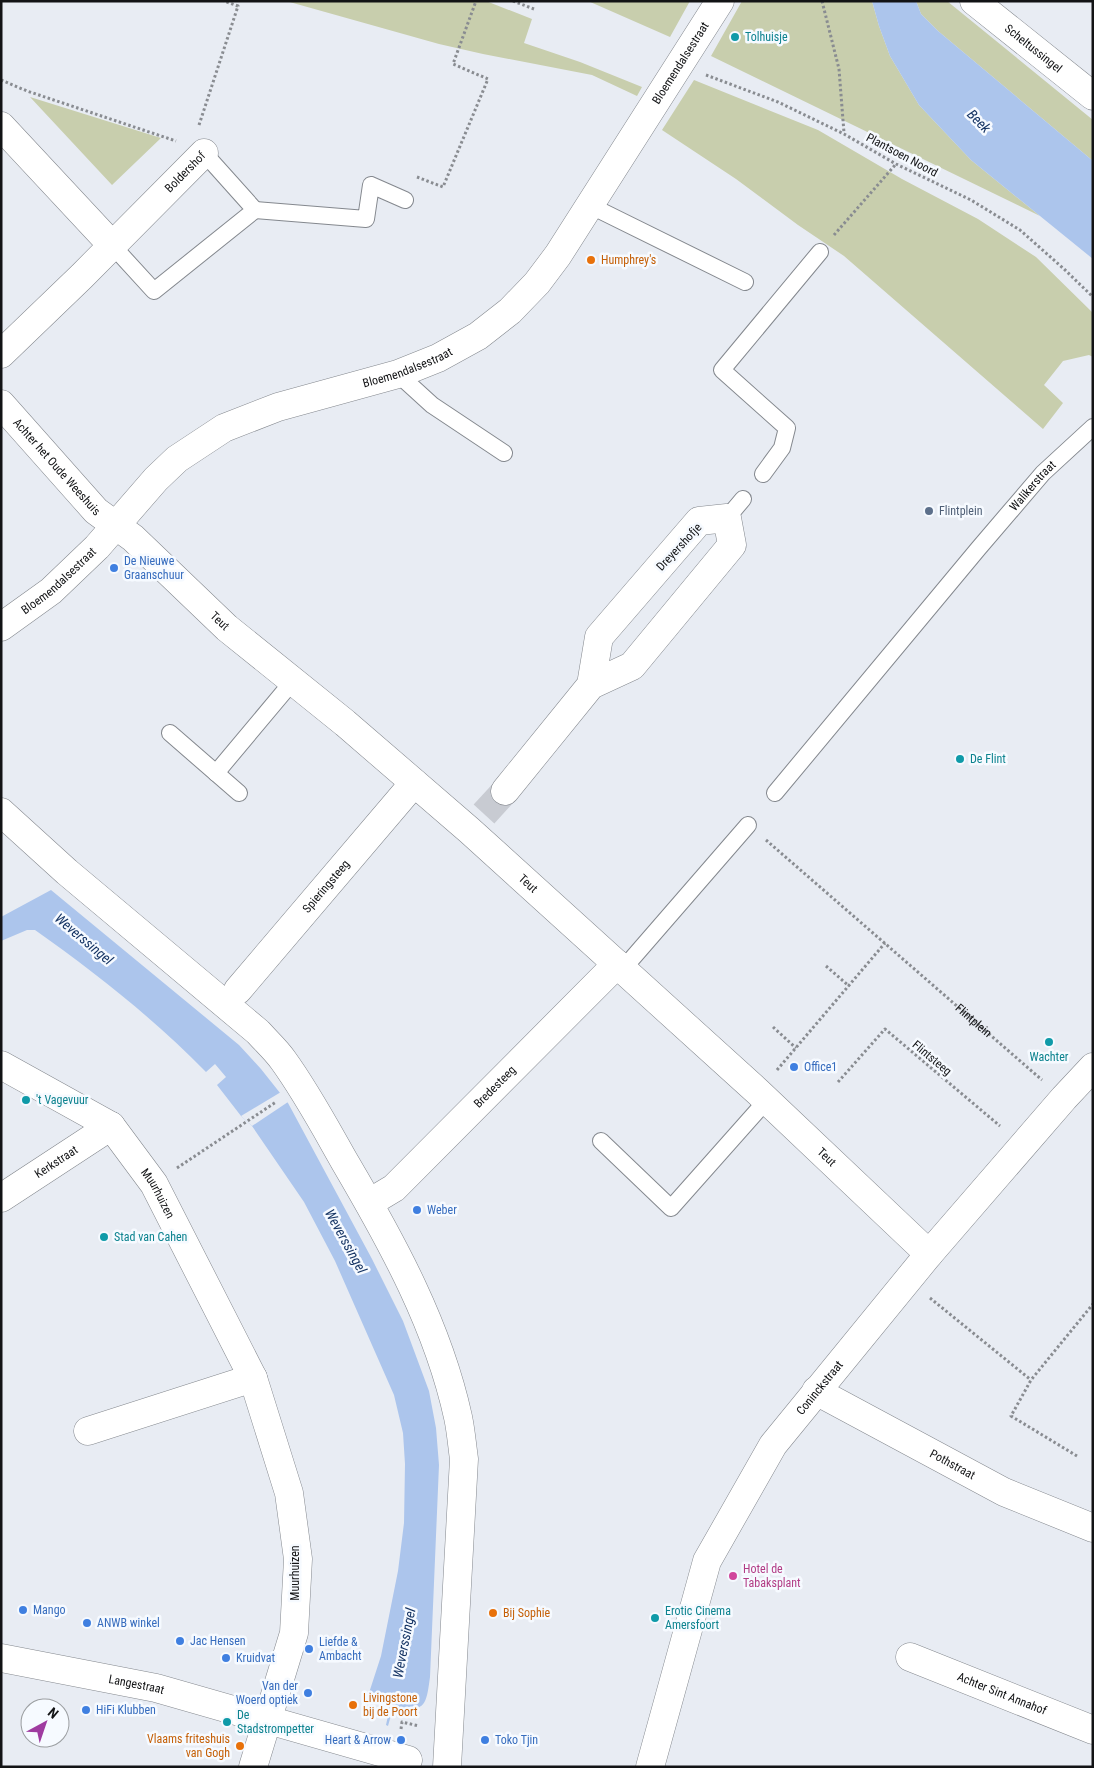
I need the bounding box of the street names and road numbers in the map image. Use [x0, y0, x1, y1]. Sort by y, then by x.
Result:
street label: Bloemendalsestraat [649, 19, 712, 107]
street label: Scheltussingel [1002, 21, 1065, 75]
street label: Plantsoen Noord [864, 130, 940, 180]
street label: Boldershof [162, 149, 209, 195]
street label: Bloemendalsestraat [361, 344, 455, 390]
street label: Achter het Oude Weeshuis [10, 416, 103, 519]
street label: Walikerstraat [1007, 458, 1059, 514]
street label: Dreyershofje [654, 520, 705, 574]
street label: Bloemendalsestraat [19, 544, 99, 617]
street label: Teut [207, 609, 232, 634]
street label: Spieringsteeg [300, 857, 353, 916]
street label: Teut [516, 871, 541, 896]
street label: Flintplein [952, 1001, 995, 1040]
street label: Flintsteeg [910, 1038, 954, 1078]
street label: Bredesteeg [471, 1063, 519, 1111]
street label: Kerkstraat [32, 1142, 81, 1181]
street label: Teut [814, 1145, 839, 1170]
street label: Muurhuizen [138, 1166, 177, 1221]
street label: Coninckstraat [793, 1358, 846, 1418]
street label: Pothstraat [927, 1446, 978, 1482]
street label: Muurhuizen [288, 1545, 302, 1601]
street label: Achter Sint Annahof [955, 1670, 1049, 1718]
street label: Langestraat [107, 1672, 166, 1697]

